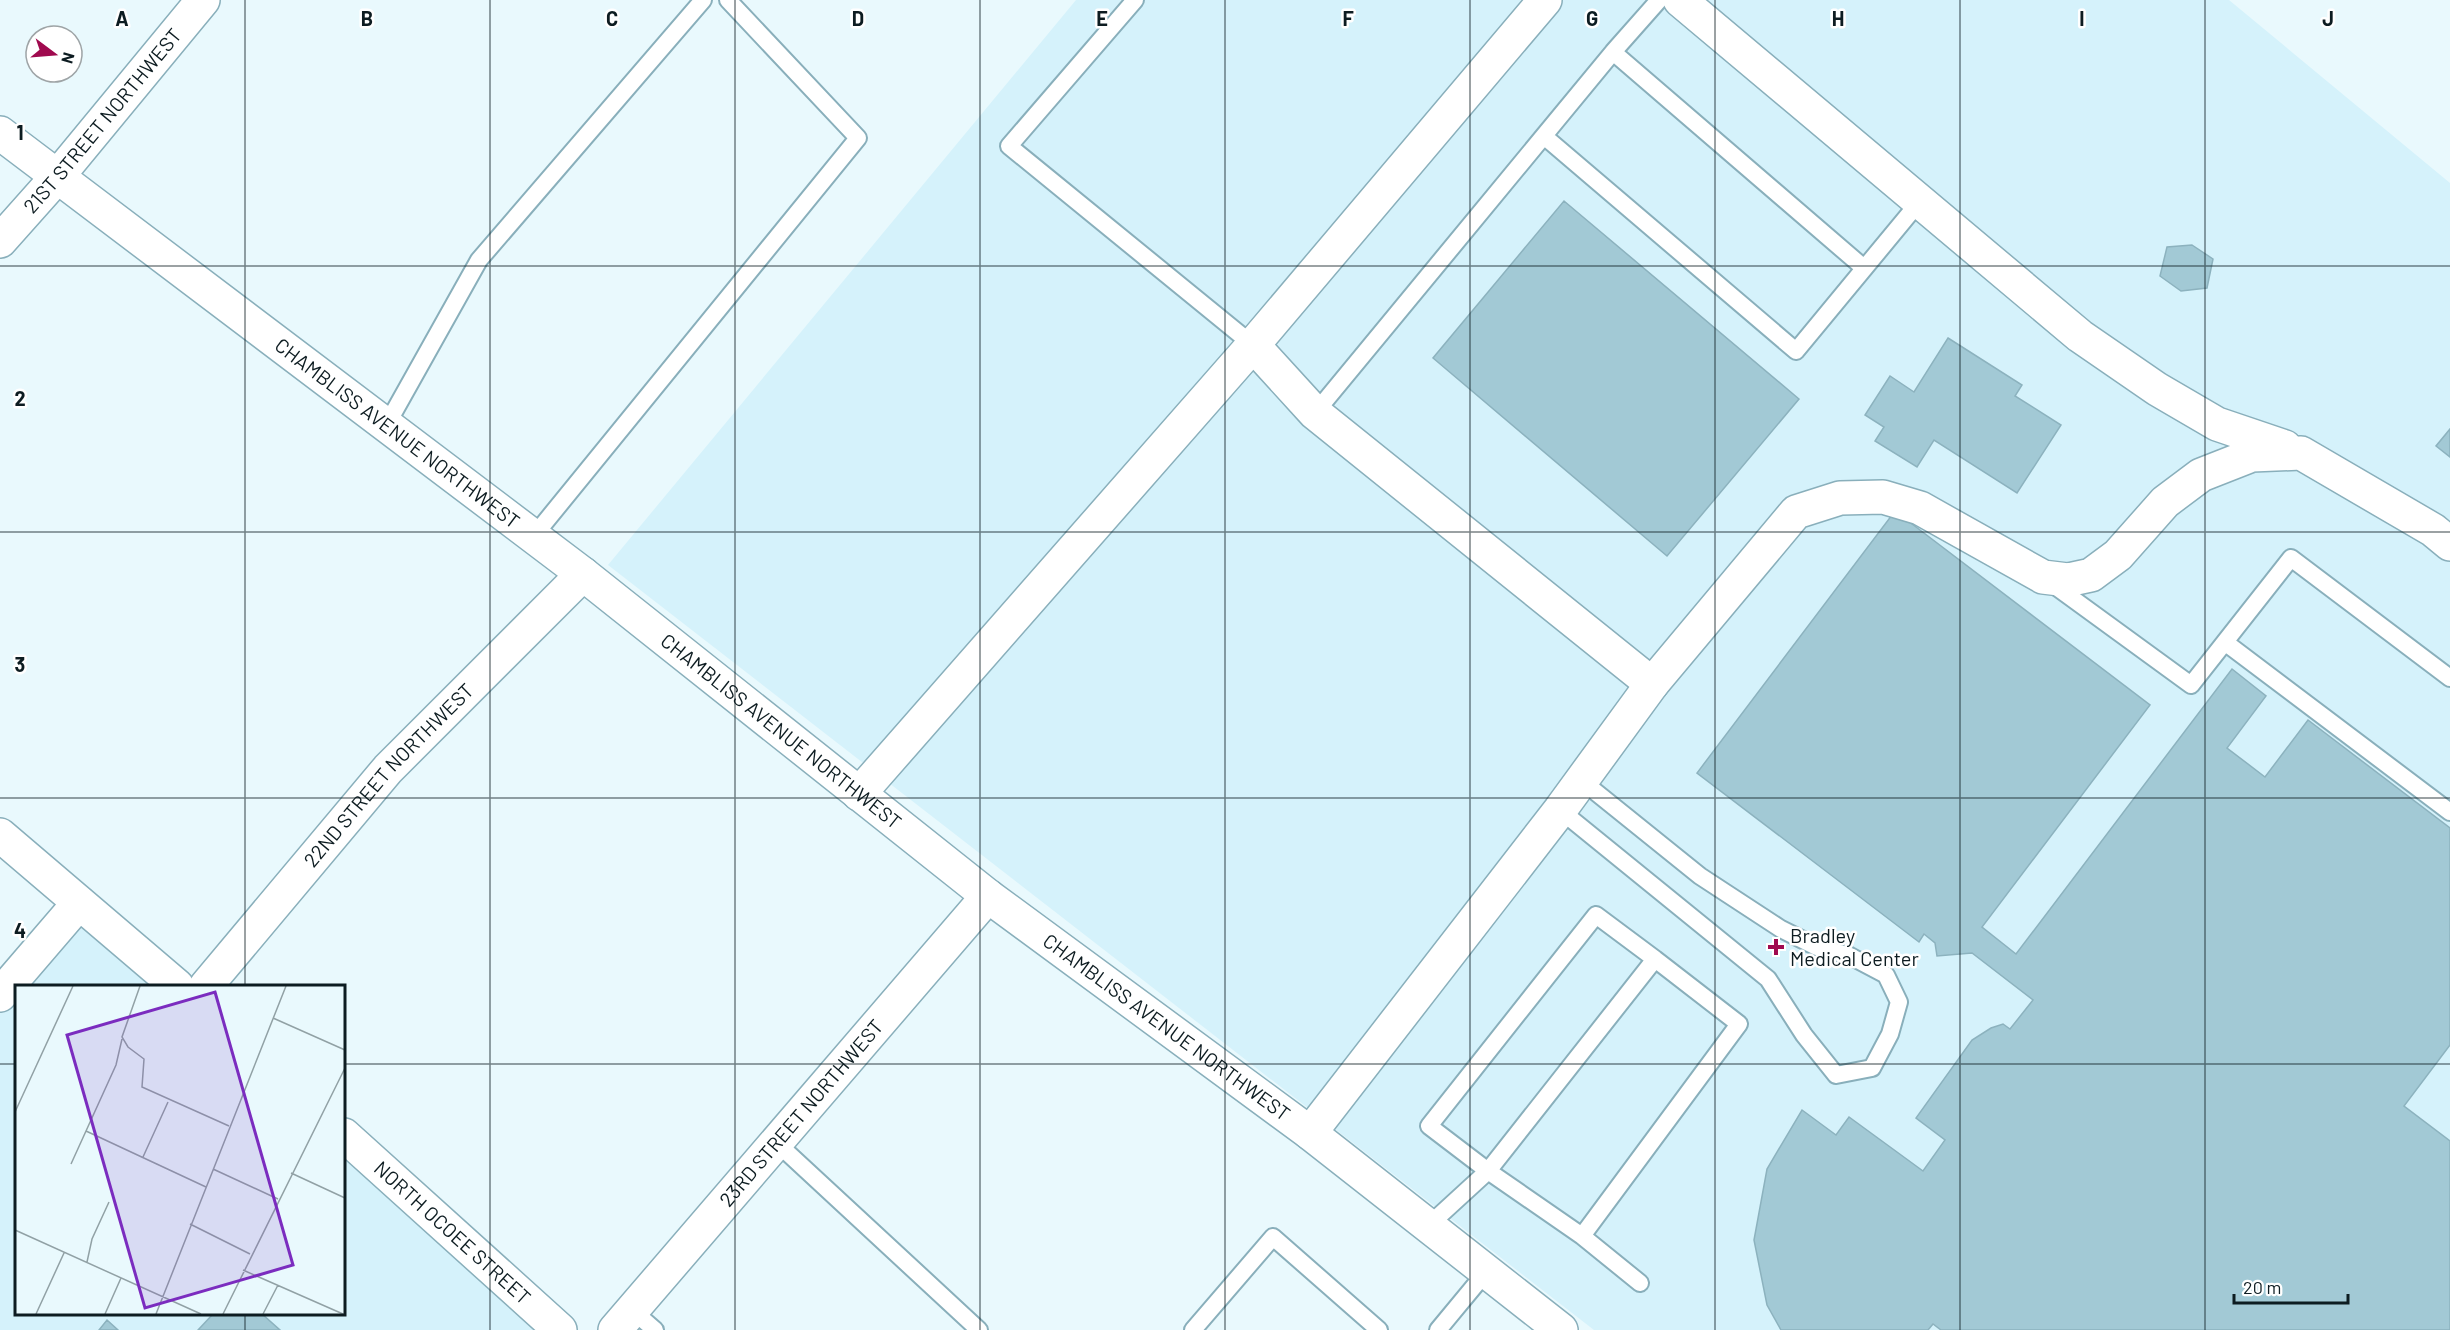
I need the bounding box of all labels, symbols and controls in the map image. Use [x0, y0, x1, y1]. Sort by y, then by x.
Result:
text: A [115, 6, 129, 30]
text: B [361, 6, 373, 30]
text: C [606, 6, 618, 30]
text: D [852, 6, 864, 30]
text: E [1096, 6, 1108, 30]
text: F [1342, 6, 1354, 30]
text: G [1586, 6, 1598, 30]
text: H [1832, 6, 1844, 30]
text: I [2079, 6, 2085, 30]
text: J [2322, 6, 2334, 30]
street label: 21ST STREET NORTHWEST [18, 24, 186, 218]
north arrow [24, 24, 84, 84]
street label: CHAMBLISS AVENUE NORTHWEST [271, 332, 525, 533]
text: 2 [14, 386, 26, 410]
street label: CHAMBLISS AVENUE NORTHWEST [657, 628, 907, 834]
text: 3 [15, 652, 25, 676]
street label: 22ND STREET NORTHWEST [298, 678, 478, 871]
text: 4 [14, 918, 26, 942]
place label: Bradley Medical Center [1790, 923, 1919, 970]
street label: CHAMBLISS AVENUE NORTHWEST [1039, 928, 1295, 1125]
marker: Bradley Medical Center [1767, 938, 1785, 956]
inset map [15, 985, 345, 1315]
street label: 23RD STREET NORTHWEST [714, 1014, 888, 1211]
street label: NORTH OCOEE STREET [370, 1155, 536, 1309]
scale bar [2234, 1267, 2348, 1305]
text: 20 m [2243, 1276, 2281, 1298]

